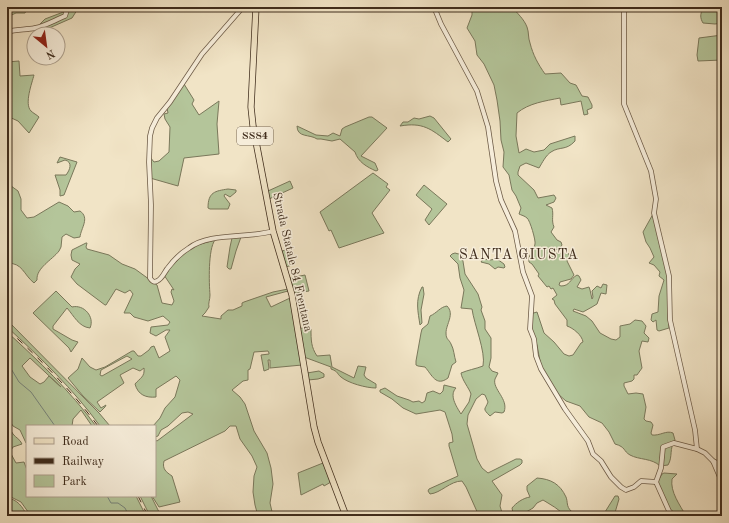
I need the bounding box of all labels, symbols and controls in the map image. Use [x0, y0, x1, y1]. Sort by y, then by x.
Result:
north arrow [26, 26, 66, 66]
text: N [43, 47, 56, 61]
road number: SS84 [237, 127, 273, 145]
street label: Strada Statale 84 Frentana [270, 191, 314, 333]
district label: SANTA GIUSTA [459, 248, 579, 262]
legend [26, 425, 156, 497]
text: Road [62, 436, 89, 448]
text: Railway [62, 456, 105, 468]
text: Park [62, 476, 87, 488]

